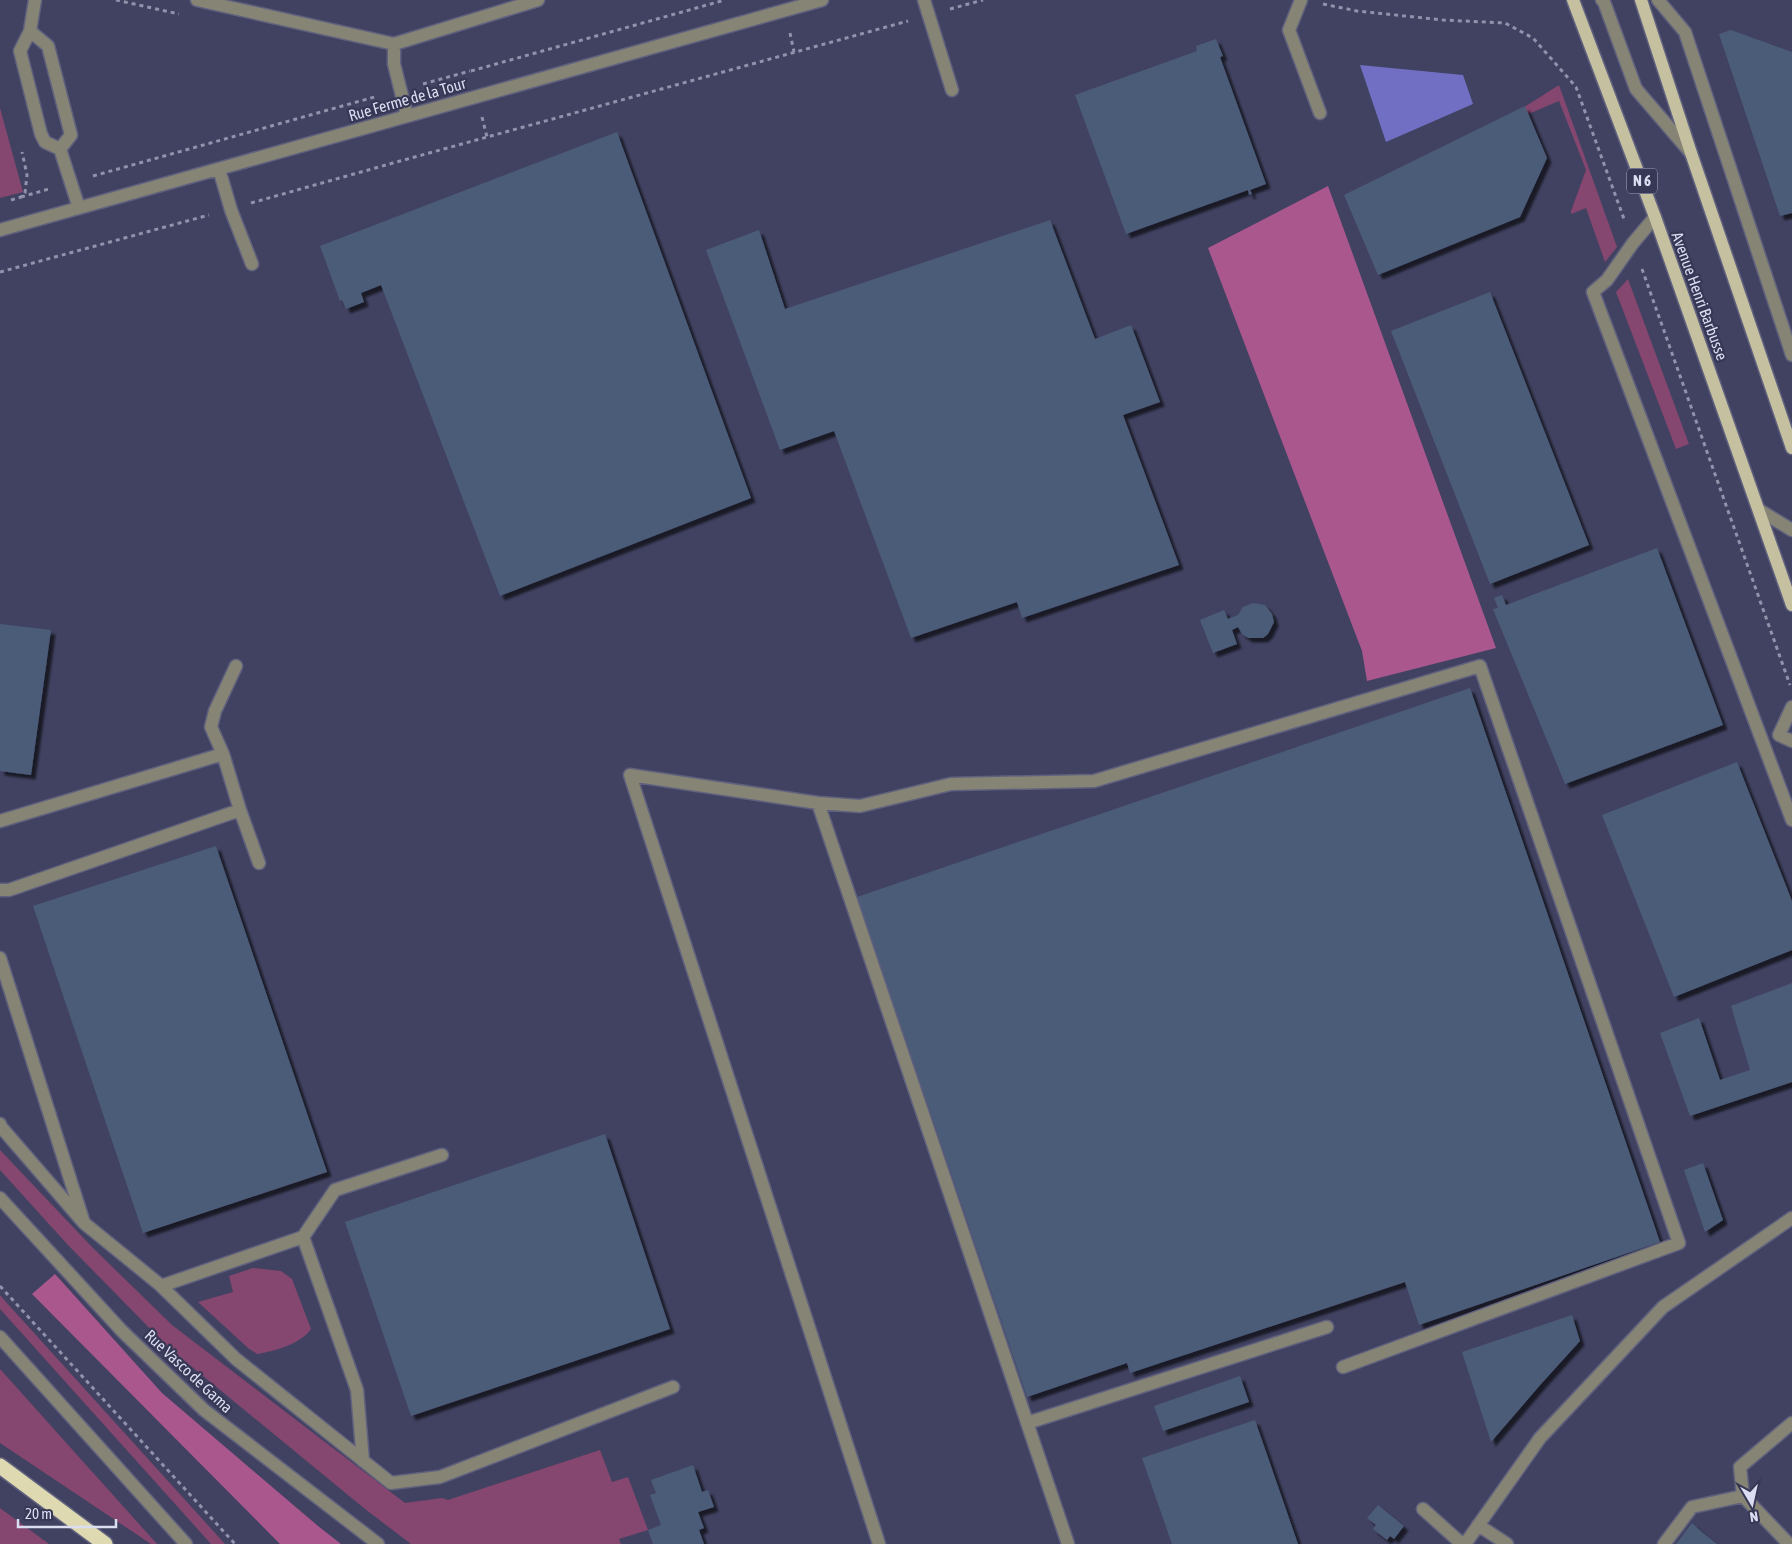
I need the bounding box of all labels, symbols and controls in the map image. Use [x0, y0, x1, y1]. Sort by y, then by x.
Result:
street label: Rue Ferme de la Tour [346, 74, 468, 124]
road number: N 6 [1627, 168, 1657, 194]
street label: Avenue Henri Barbusse [1668, 229, 1732, 363]
street label: Rue Vasco de Gama [141, 1326, 237, 1416]
north arrow [1727, 1479, 1777, 1529]
scale bar [18, 1496, 115, 1528]
text: 20 m [25, 1505, 52, 1522]
text: N [1749, 1508, 1759, 1525]

